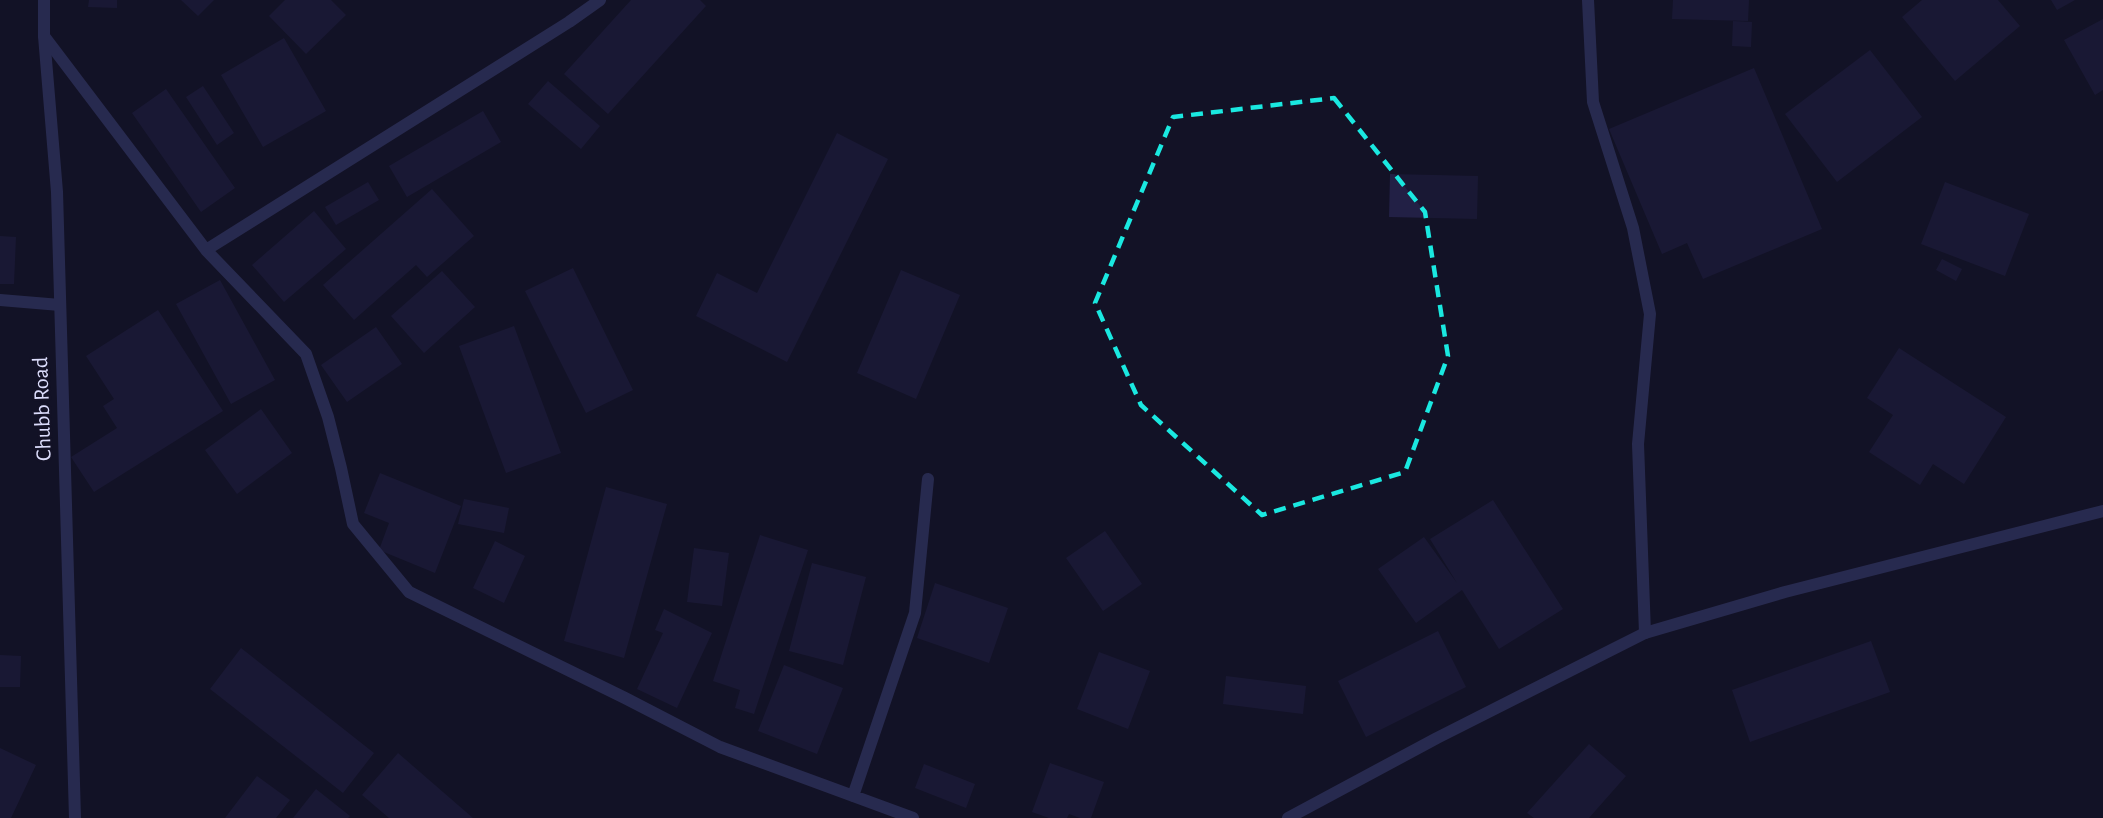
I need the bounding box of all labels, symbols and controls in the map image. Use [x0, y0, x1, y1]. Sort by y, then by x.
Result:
street label: Chubb Road [29, 357, 55, 461]

